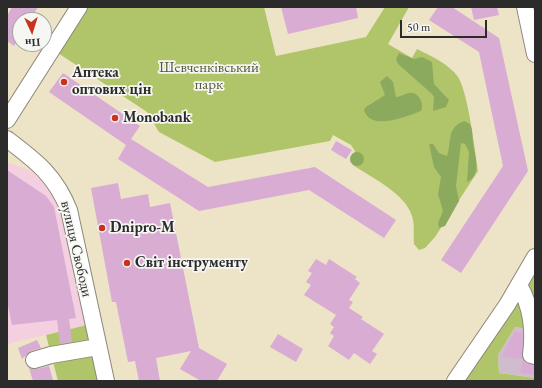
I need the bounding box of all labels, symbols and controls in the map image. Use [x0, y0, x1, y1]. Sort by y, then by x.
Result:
north arrow [12, 12, 52, 52]
scale bar [402, 12, 489, 38]
text: 50 m [407, 19, 430, 35]
text: Пн [25, 35, 41, 50]
park label: Шевченківський парк [159, 59, 259, 94]
place label: Аптека оптових цін [72, 64, 151, 99]
marker: Аптека оптових цін [59, 77, 69, 87]
place label: Monobank [123, 109, 191, 127]
marker: Monobank [110, 113, 120, 123]
street label: вулиця Свободи [56, 199, 96, 299]
place label: Dnipro-M [110, 219, 175, 237]
marker: Dnipro-M [97, 223, 107, 233]
place label: Світ інструменту [135, 254, 248, 272]
marker: Світ інструменту [122, 258, 132, 268]

